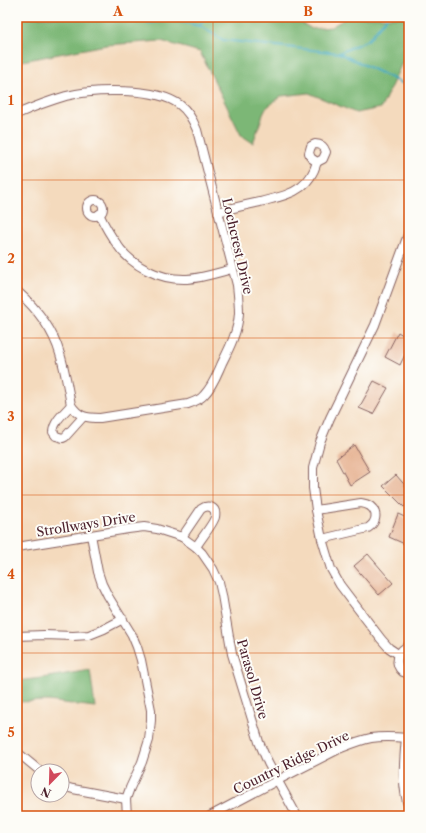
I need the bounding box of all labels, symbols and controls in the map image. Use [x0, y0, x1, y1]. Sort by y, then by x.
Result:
text: A [112, 3, 124, 19]
text: B [303, 3, 313, 19]
text: 1 [8, 92, 14, 108]
street label: Lochcrest Drive [219, 196, 257, 296]
text: 2 [7, 250, 15, 266]
text: 3 [7, 408, 15, 424]
street label: Strollways Drive [35, 508, 137, 540]
text: 4 [7, 566, 15, 582]
street label: Parasol Drive [234, 637, 272, 721]
text: 5 [7, 724, 15, 740]
street label: Country Ridge Drive [230, 727, 352, 797]
north arrow [30, 763, 70, 803]
text: N [39, 784, 53, 801]

